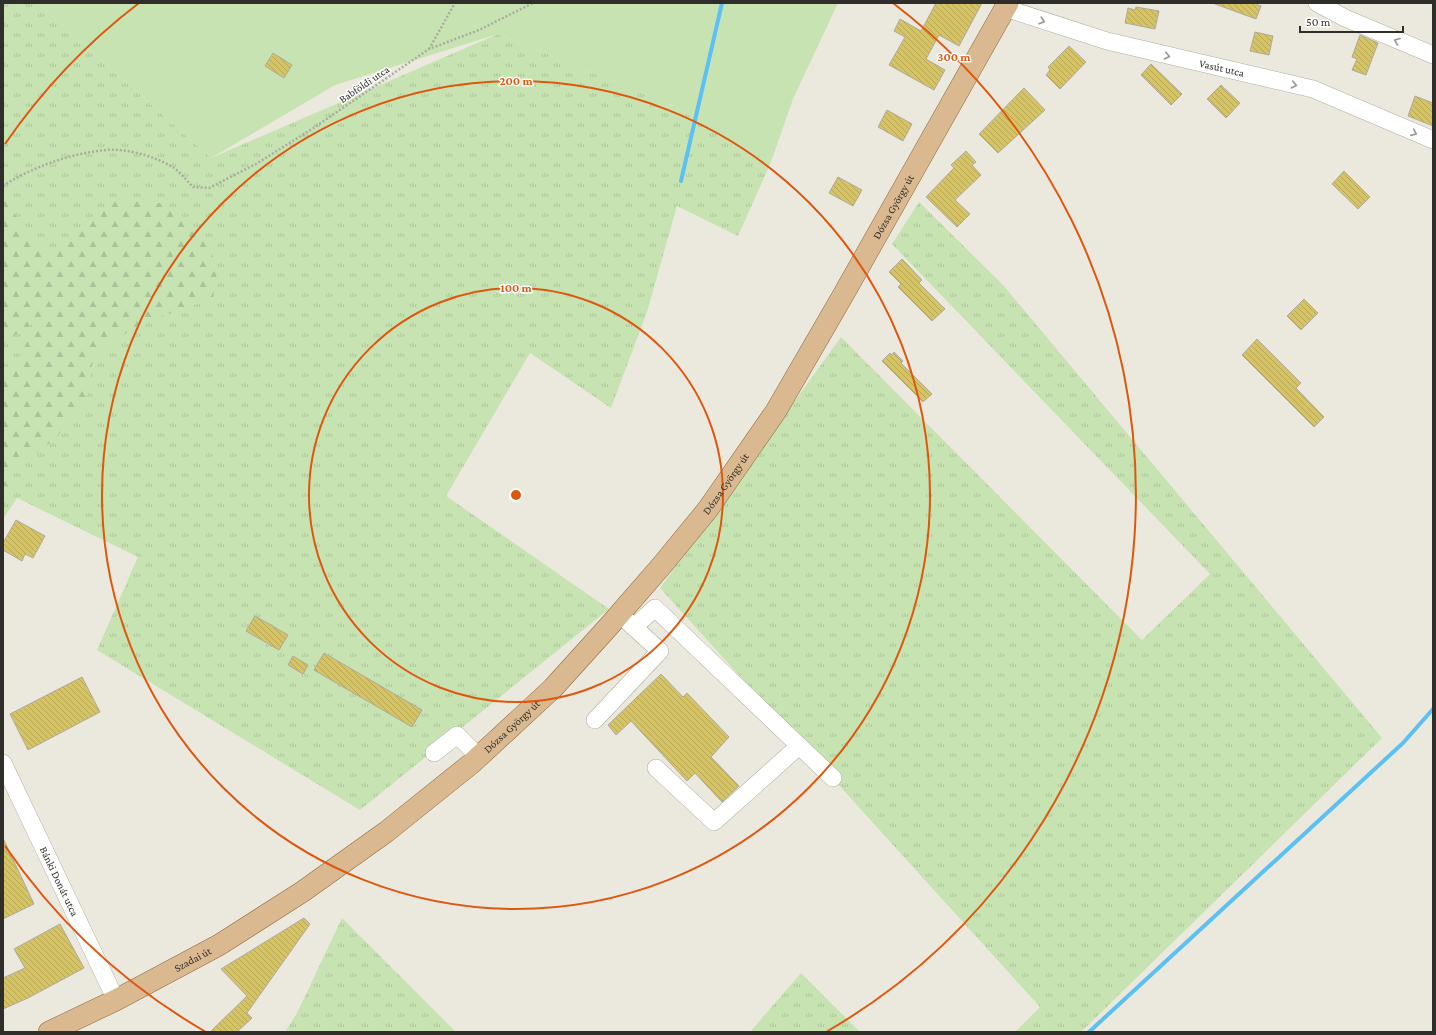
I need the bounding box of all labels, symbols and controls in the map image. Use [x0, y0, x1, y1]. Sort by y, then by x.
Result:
scale bar [1300, 8, 1403, 34]
text: 50 m [1306, 15, 1331, 29]
one-way arrow [1038, 16, 1045, 25]
one-way arrow [1393, 37, 1400, 45]
text: 300 m [938, 50, 971, 64]
one-way arrow [1164, 51, 1170, 59]
street label: Vasút utca [1198, 57, 1245, 79]
street label: Babföldi utca [337, 63, 391, 105]
text: 200 m [499, 74, 533, 88]
one-way arrow [1291, 80, 1297, 88]
one-way arrow [1410, 128, 1418, 136]
street label: Dózsa György út [870, 172, 916, 241]
text: 100 m [500, 281, 533, 295]
street label: Dózsa György út [700, 450, 751, 517]
centre of rings [509, 488, 523, 502]
street label: Dózsa György út [481, 697, 542, 755]
street label: Bánki Donát utca [38, 844, 81, 918]
street label: Szadai út [172, 944, 213, 974]

